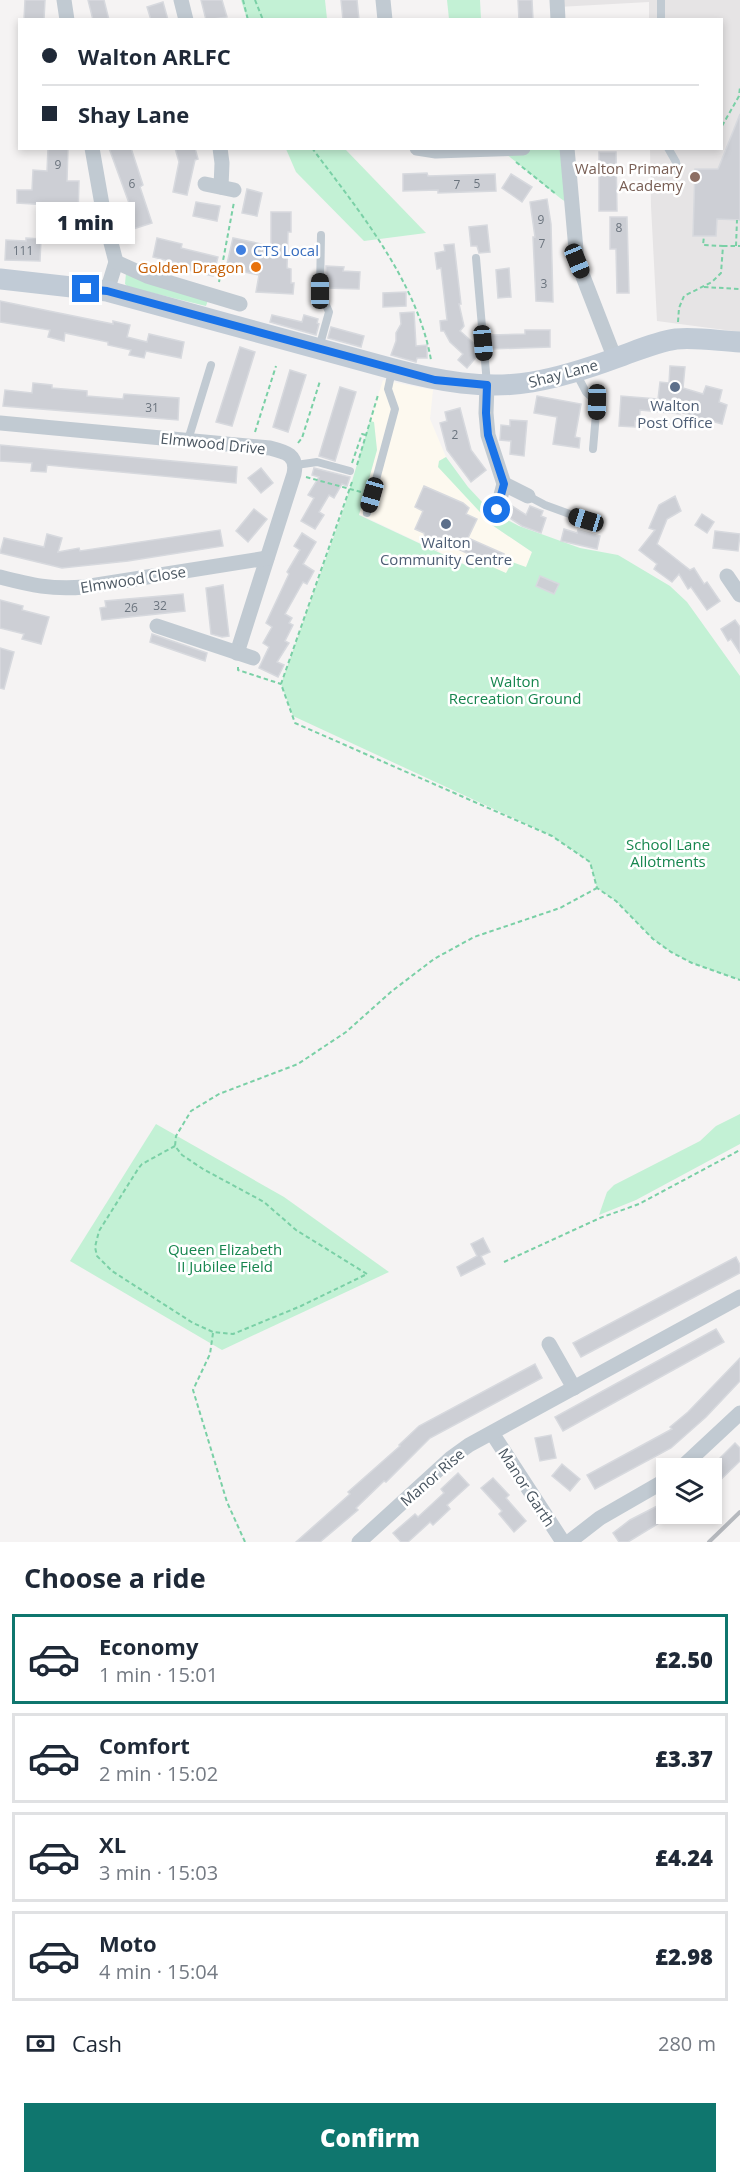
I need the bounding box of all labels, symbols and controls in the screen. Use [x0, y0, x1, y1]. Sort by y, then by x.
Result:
text: Walton ARLFC [78, 41, 231, 71]
text: Shay Lane [78, 99, 189, 129]
house number: 9 [55, 156, 62, 173]
place label: Walton Primary Academy [575, 158, 683, 195]
marker: Walton Primary Academy [688, 170, 702, 184]
house number: 6 [129, 175, 136, 192]
house number: 5 [474, 175, 481, 192]
house number: 7 [454, 176, 461, 193]
callout: 1 min [36, 202, 136, 244]
text: 1 min [57, 209, 114, 236]
house number: 9 [538, 211, 545, 228]
house number: 8 [616, 219, 623, 236]
house number: 7 [539, 235, 546, 252]
place label: CTS Local [253, 240, 319, 260]
car [562, 241, 592, 281]
house number: 111 [13, 242, 33, 259]
marker: CTS Local [234, 243, 248, 257]
place label: Golden Dragon [138, 257, 244, 277]
marker: Golden Dragon [249, 260, 263, 274]
car [311, 273, 329, 309]
route end [72, 275, 99, 302]
house number: 3 [541, 275, 548, 292]
car [472, 324, 494, 362]
street label: Shay Lane [526, 354, 600, 392]
marker: Walton Post Office [668, 380, 682, 394]
car [588, 384, 606, 420]
place label: Walton Post Office [637, 395, 713, 432]
house number: 31 [145, 399, 159, 416]
house number: 2 [452, 426, 459, 443]
street label: Elmwood Drive [160, 428, 266, 458]
car [358, 475, 386, 515]
route start [483, 496, 510, 523]
car [566, 506, 606, 534]
marker: Walton Community Centre [439, 517, 453, 531]
place label: Walton Community Centre [380, 532, 512, 569]
street label: Elmwood Close [79, 561, 187, 597]
house number: 32 [153, 597, 167, 614]
house number: 26 [124, 599, 138, 616]
park label: Walton Recreation Ground [449, 671, 581, 708]
park label: School Lane Allotments [626, 834, 710, 871]
park label: Queen Elizabeth II Jubilee Field [168, 1239, 282, 1276]
street label: Manor Rise [396, 1444, 468, 1510]
street label: Manor Garth [494, 1444, 560, 1530]
map controls [656, 1458, 722, 1524]
button: layers [656, 1458, 722, 1524]
text: Choose a ride [24, 1559, 206, 1596]
text: Economy [99, 1631, 198, 1661]
icon: car [27, 1632, 81, 1686]
text: £2.50 [655, 1644, 713, 1674]
text: 1 min · 15:01 [99, 1661, 218, 1688]
text: Comfort [99, 1730, 190, 1760]
icon: car [27, 1731, 81, 1785]
text: £3.37 [655, 1743, 713, 1773]
text: 2 min · 15:02 [99, 1760, 218, 1787]
text: XL [99, 1829, 126, 1859]
icon: car [27, 1830, 81, 1884]
text: £4.24 [655, 1842, 713, 1872]
text: 3 min · 15:03 [99, 1859, 218, 1886]
text: Moto [99, 1928, 157, 1958]
icon: car [27, 1929, 81, 1983]
text: £2.98 [655, 1941, 713, 1971]
text: 4 min · 15:04 [99, 1958, 218, 1985]
icon: cash [24, 2027, 57, 2060]
text: Cash [72, 2028, 122, 2058]
text: 280 m [658, 2030, 716, 2057]
button: Confirm [24, 2103, 716, 2172]

